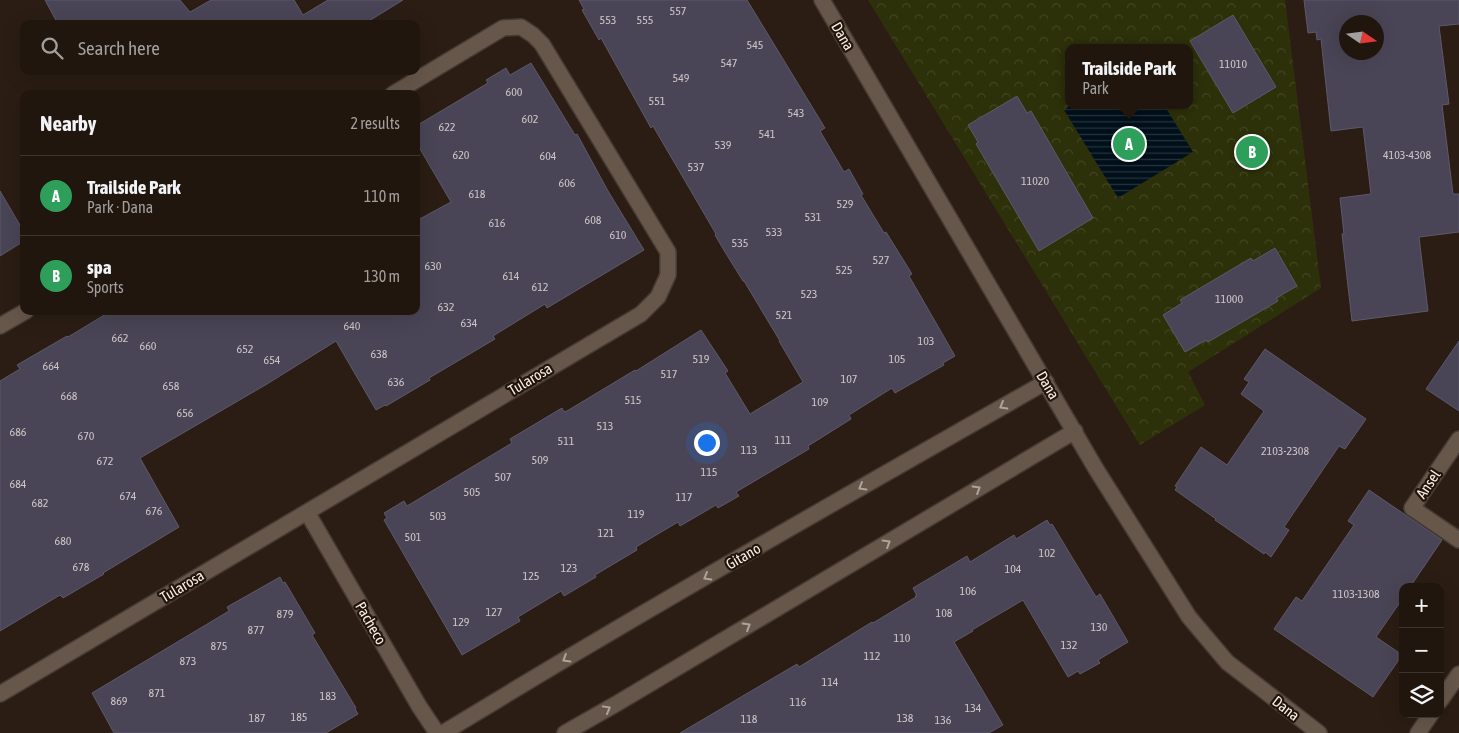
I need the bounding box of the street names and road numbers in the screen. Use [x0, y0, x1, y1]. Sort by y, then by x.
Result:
street label: Dana [828, 19, 858, 53]
street label: Tularosa [505, 359, 555, 399]
street label: Dana [1033, 368, 1063, 402]
street label: Ansel [1412, 467, 1444, 501]
street label: Gitano [723, 539, 763, 573]
street label: Tularosa [157, 566, 207, 606]
street label: Pacheco [352, 599, 390, 647]
street label: Dana [1269, 692, 1303, 724]

